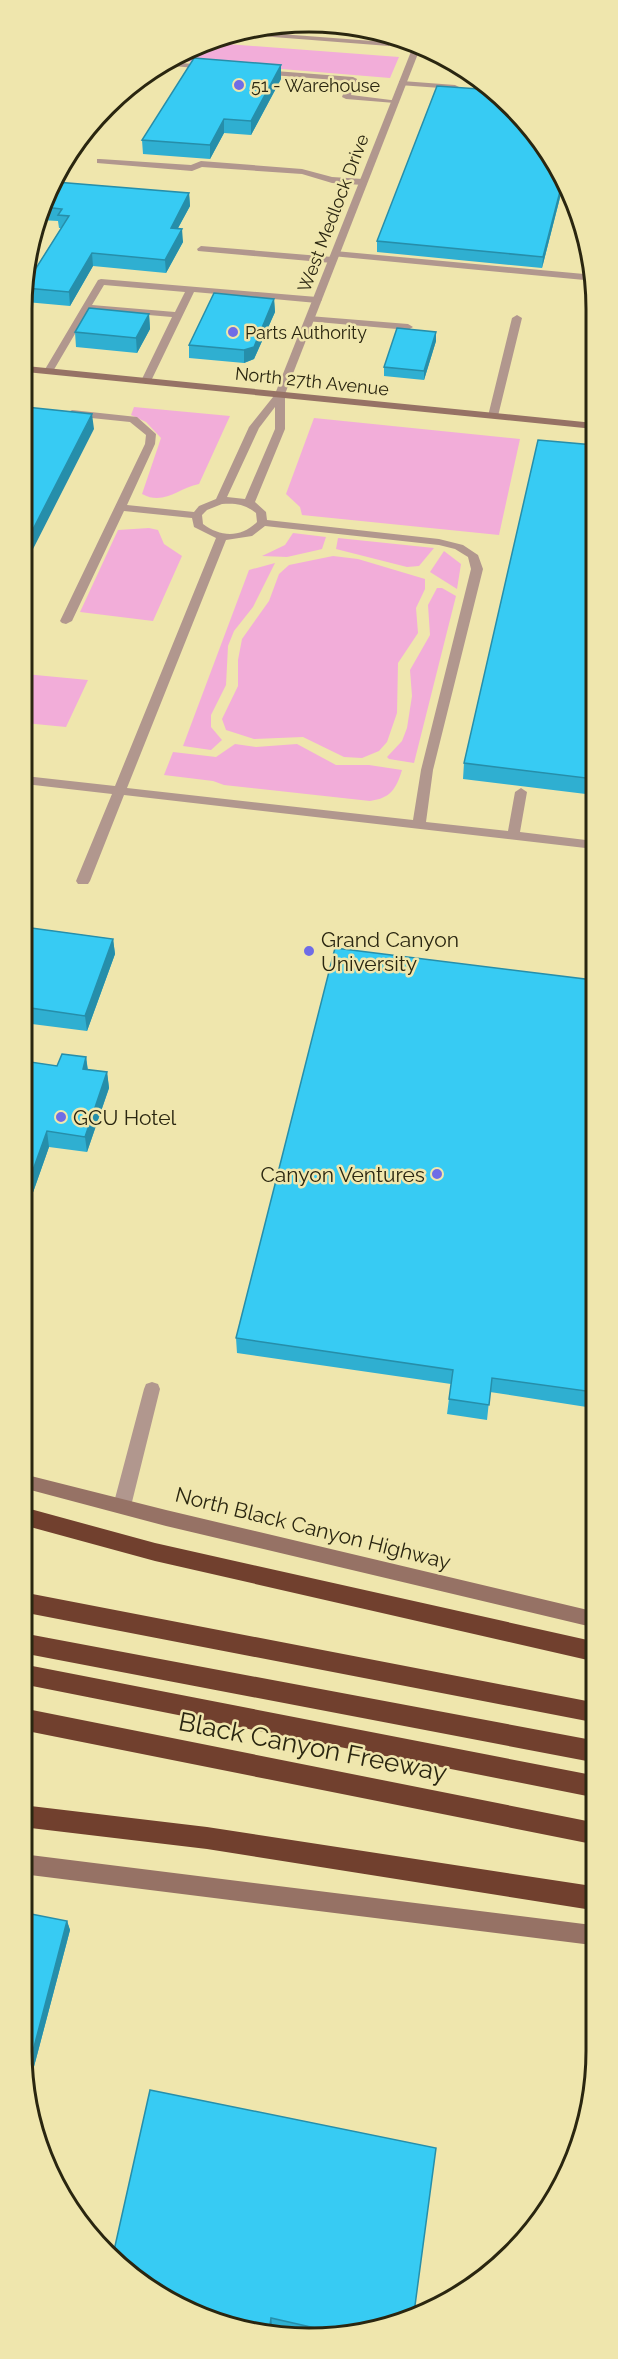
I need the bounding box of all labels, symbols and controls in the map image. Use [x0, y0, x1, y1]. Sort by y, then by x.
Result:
place label: 51 - Warehouse [251, 75, 381, 96]
marker: 51 - Warehouse [232, 78, 246, 92]
street label: West Medlock Drive [293, 131, 373, 295]
place label: Parts Authority [245, 322, 367, 343]
marker: Parts Authority [226, 325, 240, 339]
street label: North 27th Avenue [234, 362, 390, 400]
place label: Grand Canyon University [321, 927, 459, 976]
marker: Grand Canyon University [302, 944, 316, 958]
place label: GCU Hotel [73, 1105, 176, 1130]
marker: GCU Hotel [54, 1110, 68, 1124]
place label: Canyon Ventures [260, 1162, 425, 1187]
marker: Canyon Ventures [430, 1167, 444, 1181]
street label: North Black Canyon Highway [173, 1482, 453, 1574]
street label: Black Canyon Freeway [176, 1706, 450, 1788]

